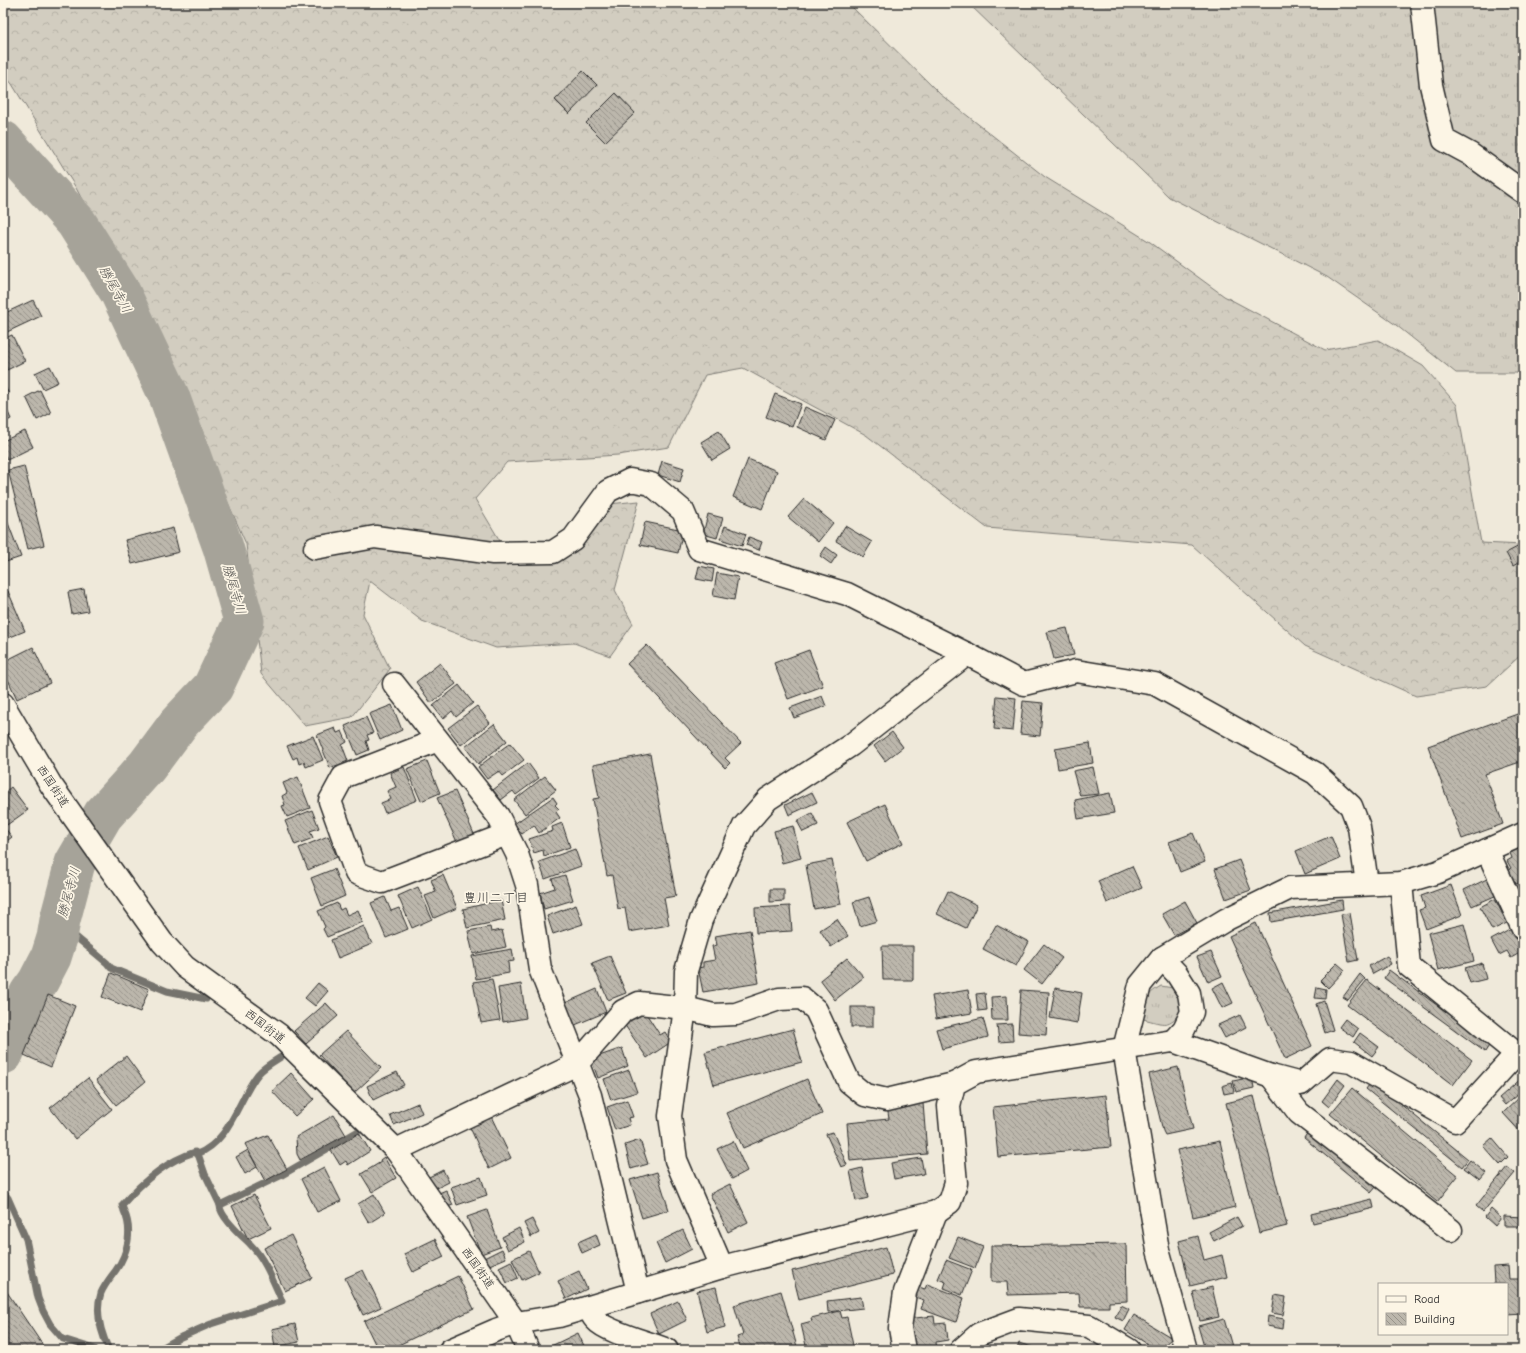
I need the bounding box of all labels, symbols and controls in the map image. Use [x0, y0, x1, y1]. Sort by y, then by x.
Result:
water label: 勝尾寺川 [96, 263, 135, 316]
water label: 勝尾寺川 [220, 562, 249, 616]
street label: 西国街道 [34, 762, 72, 810]
water label: 勝尾寺川 [55, 865, 82, 919]
district label: 豊川二丁目 [463, 890, 529, 905]
street label: 西国街道 [242, 1006, 288, 1046]
street label: 西国街道 [458, 1244, 498, 1292]
legend [1378, 1283, 1508, 1335]
text: Road [1414, 1292, 1440, 1306]
text: Building [1414, 1312, 1455, 1326]

